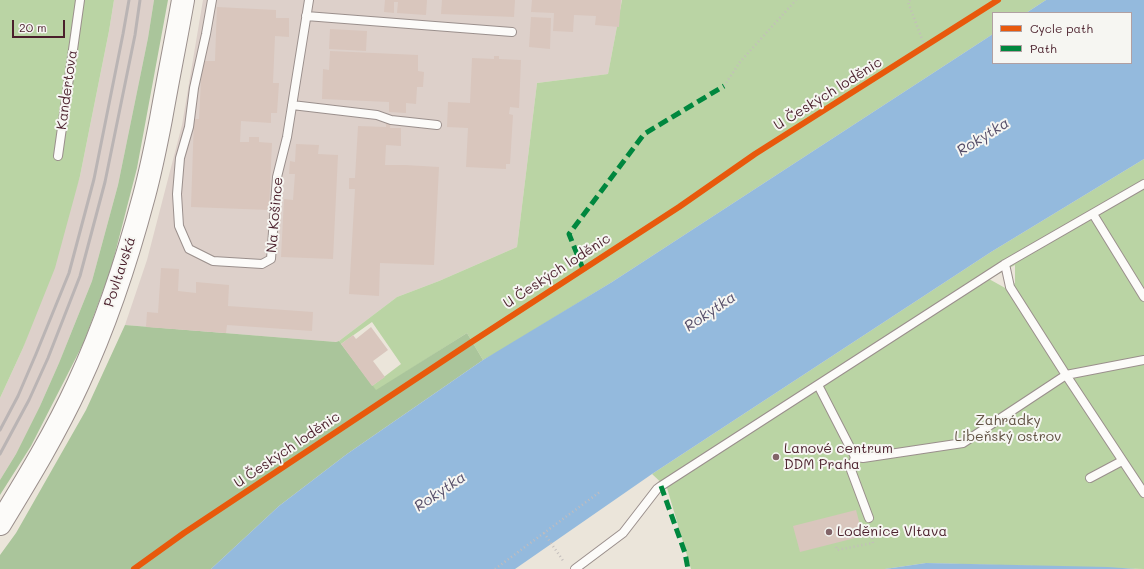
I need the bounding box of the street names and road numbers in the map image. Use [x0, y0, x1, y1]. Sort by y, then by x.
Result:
street label: Kandertova [53, 49, 81, 131]
street label: U Českých loděnic [771, 54, 885, 134]
street label: Na Košince [263, 176, 287, 254]
street label: U Českých loděnic [500, 230, 614, 312]
street label: Povltavská [101, 235, 139, 309]
street label: U Českých loděnic [231, 408, 343, 492]

